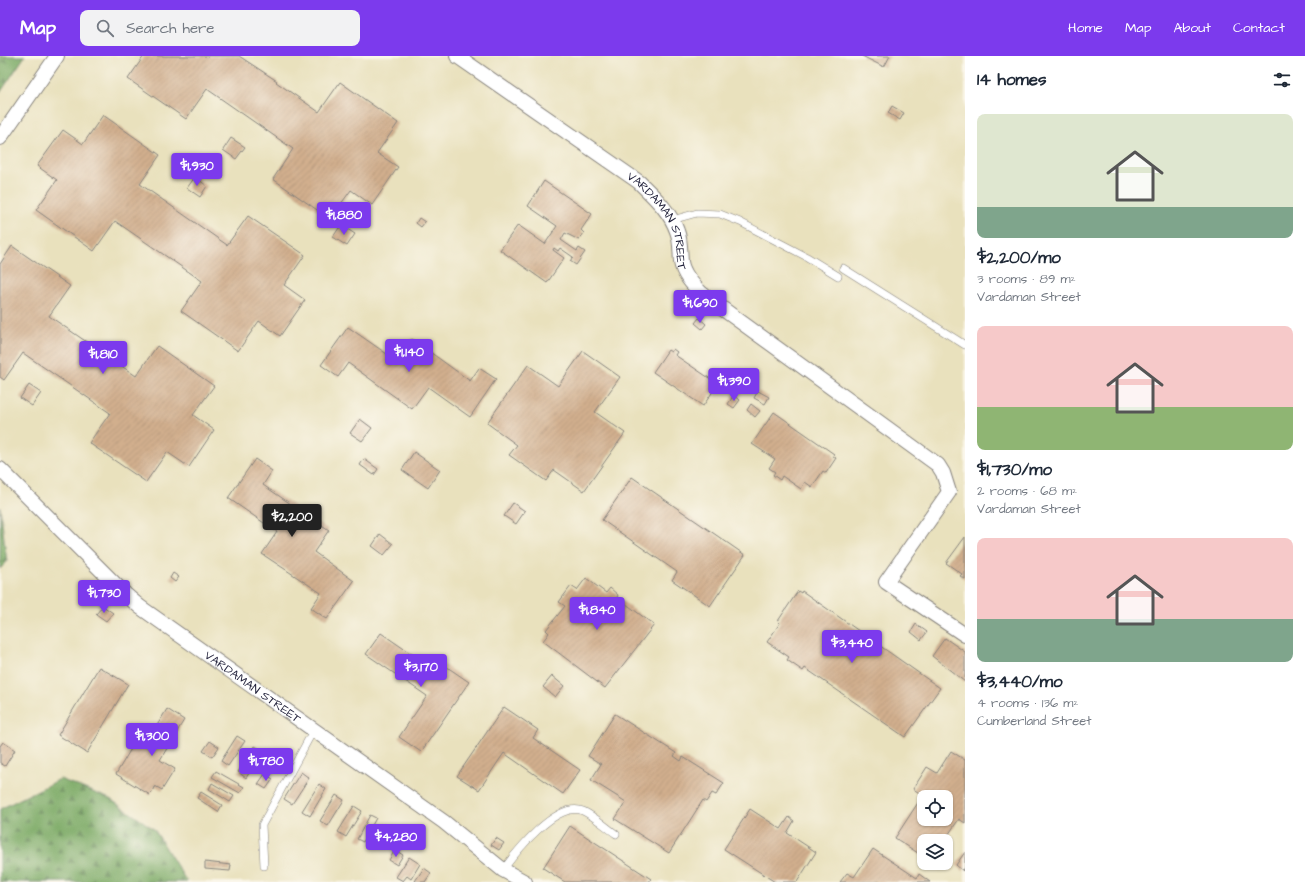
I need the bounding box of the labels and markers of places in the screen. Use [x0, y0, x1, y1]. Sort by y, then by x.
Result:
pin: $1,930 [164, 153, 230, 187]
pin: $1,880 [311, 202, 377, 236]
pin: $1,690 [667, 290, 733, 324]
pin: $1,140 [376, 339, 442, 373]
pin: $1,810 [70, 341, 136, 375]
pin: $1,390 [701, 368, 767, 402]
pin: $2,200 [259, 504, 325, 538]
pin: $1,730 [71, 580, 137, 614]
pin: $1,840 [564, 597, 630, 631]
pin: $3,440 [819, 630, 885, 664]
pin: $3,170 [388, 654, 454, 688]
pin: $1,300 [119, 723, 185, 757]
pin: $1,780 [233, 748, 299, 782]
pin: $4,280 [363, 824, 429, 858]

